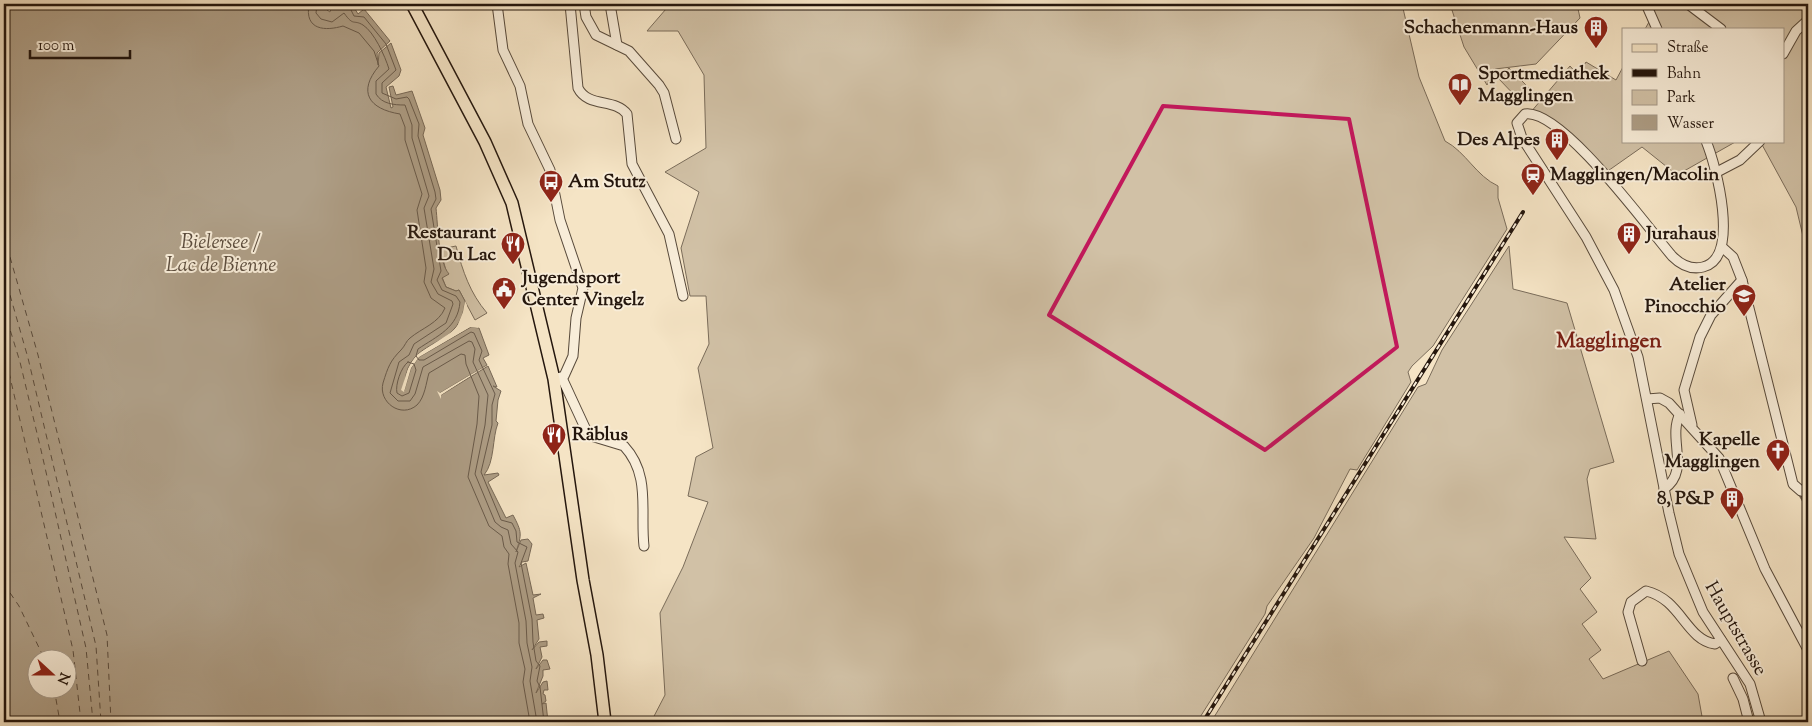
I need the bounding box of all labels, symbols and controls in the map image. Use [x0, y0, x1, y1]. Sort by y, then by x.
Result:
place label: Schachenmann-Haus [1404, 15, 1579, 42]
building icon: Schachenmann-Haus [1583, 15, 1609, 49]
scale bar [30, 28, 130, 60]
legend [1622, 28, 1784, 142]
text: 100 m [38, 36, 75, 57]
text: Straße [1667, 38, 1709, 59]
place label: Sportmediathek Magglingen [1478, 61, 1610, 110]
text: Bahn [1667, 64, 1701, 85]
library icon: Sportmediathek Magglingen [1447, 72, 1473, 106]
text: Park [1667, 88, 1696, 109]
text: Wasser [1667, 114, 1714, 135]
place label: Des Alpes [1457, 127, 1541, 154]
building icon: Des Alpes [1544, 127, 1570, 161]
station icon: Magglingen/Macolin [1520, 162, 1546, 196]
place label: Magglingen/Macolin [1550, 162, 1720, 189]
bus stop icon: Am Stutz [538, 169, 564, 203]
place label: Am Stutz [568, 169, 646, 196]
place label: Restaurant Du Lac [407, 220, 496, 269]
building icon: Jurahaus [1616, 221, 1642, 255]
place label: Jurahaus [1644, 221, 1717, 248]
water label: Bielersee / Lac de Bienne [166, 229, 276, 281]
restaurant icon: Restaurant Du Lac [500, 231, 526, 265]
place label: Jugendsport Center Vingelz [520, 265, 644, 314]
place label: Atelier Pinocchio [1645, 272, 1727, 321]
public building icon: Jugendsport Center Vingelz [491, 276, 517, 310]
school or university icon: Atelier Pinocchio [1731, 283, 1757, 317]
district label: Magglingen [1556, 327, 1662, 357]
restaurant icon: Räblus [541, 422, 567, 456]
place label: Räblus [572, 422, 629, 449]
place label: Kapelle Magglingen [1665, 427, 1761, 476]
church icon: Kapelle Magglingen [1765, 438, 1791, 472]
place label: 8, P&P [1657, 486, 1714, 513]
building icon: 8, P&P [1719, 486, 1745, 520]
street label: Hauptstrasse [1697, 577, 1773, 681]
north arrow [28, 648, 78, 698]
text: N [51, 669, 74, 687]

